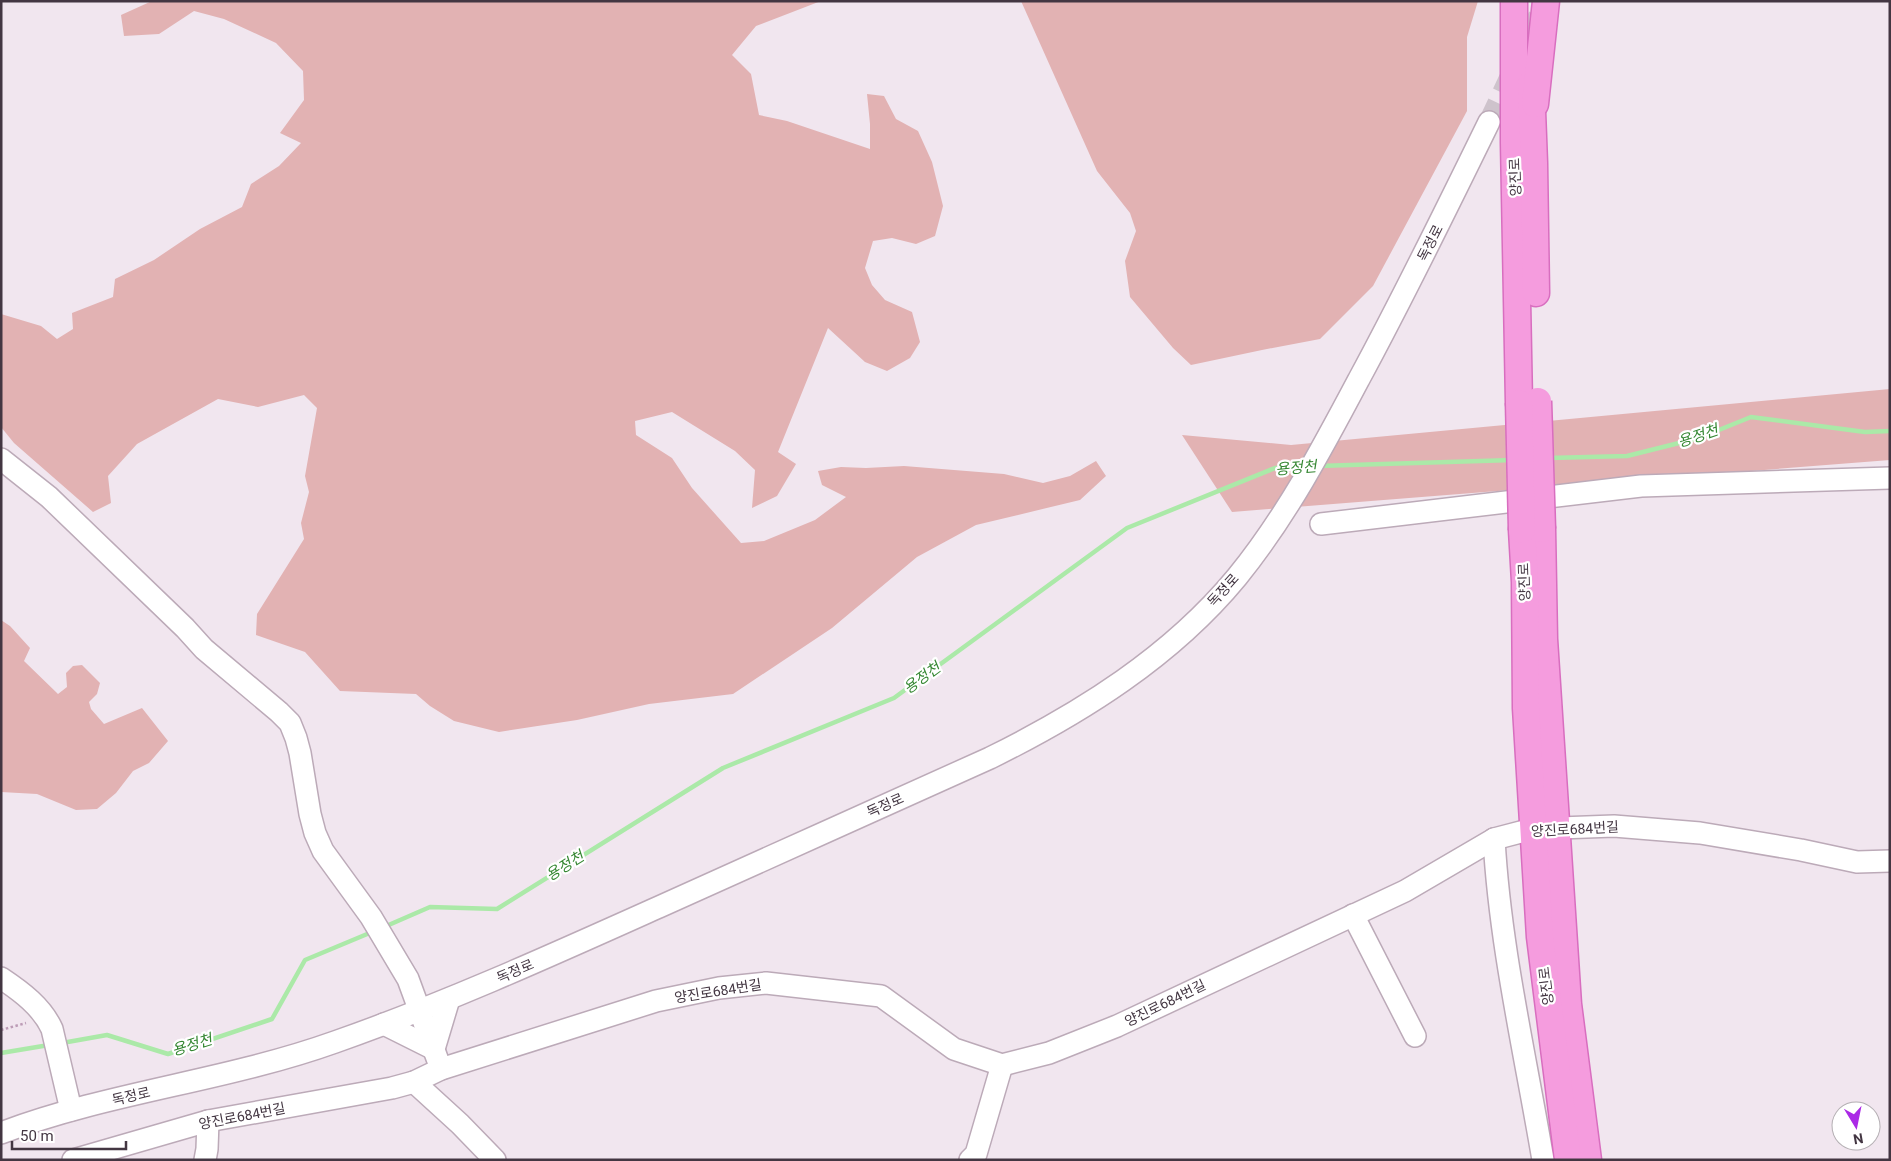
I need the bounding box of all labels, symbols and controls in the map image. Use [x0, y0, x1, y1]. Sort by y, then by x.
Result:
street label: 양진로 [1506, 157, 1524, 197]
street label: 독정로 [1414, 222, 1446, 264]
water label: 용정천 [1676, 420, 1723, 451]
water label: 용정천 [1275, 457, 1320, 479]
street label: 양진로 [1515, 562, 1533, 602]
street label: 독정로 [1204, 570, 1242, 610]
water label: 용정천 [900, 657, 946, 697]
street label: 독정로 [864, 790, 906, 820]
street label: 양진로684번길 [1531, 819, 1619, 839]
water label: 용정천 [543, 846, 589, 885]
street label: 독정로 [494, 956, 536, 986]
street label: 양진로 [1536, 966, 1556, 1006]
street label: 양진로684번길 [673, 976, 763, 1006]
street label: 양진로684번길 [1122, 977, 1208, 1029]
water label: 용정천 [170, 1030, 217, 1060]
street label: 독정로 [110, 1084, 152, 1108]
street label: 양진로684번길 [197, 1100, 287, 1132]
north arrow [1831, 1101, 1881, 1151]
scale bar [12, 1118, 126, 1150]
text: 50 m [20, 1127, 54, 1145]
text: N [1852, 1130, 1865, 1148]

